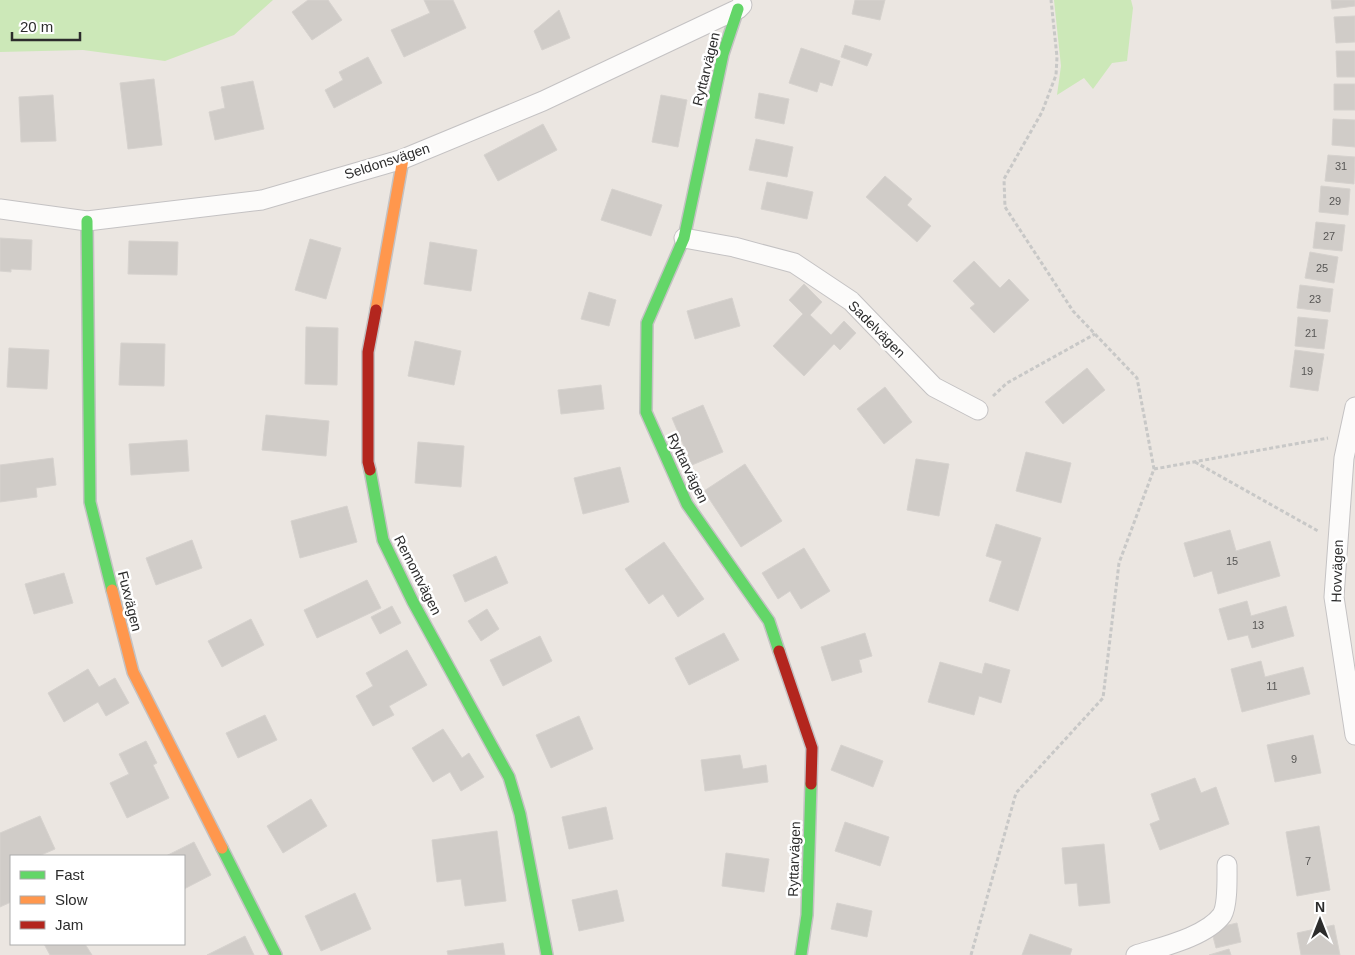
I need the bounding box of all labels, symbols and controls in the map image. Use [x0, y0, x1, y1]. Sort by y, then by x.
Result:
scale bar [12, 10, 80, 42]
text: 20 m [20, 18, 53, 35]
street label: Ryttarvägen [689, 30, 723, 108]
street label: Seldonsvägen [342, 140, 432, 182]
house number: 31 [1335, 160, 1347, 172]
house number: 29 [1329, 195, 1341, 207]
house number: 27 [1323, 230, 1335, 242]
house number: 25 [1316, 262, 1328, 274]
house number: 23 [1309, 293, 1321, 305]
street label: Sadelvägen [845, 297, 909, 361]
house number: 21 [1305, 327, 1317, 339]
house number: 19 [1301, 365, 1313, 377]
street label: Ryttarvägen [664, 431, 712, 505]
street label: Remontvägen [391, 533, 445, 617]
street label: Hovvägen [1328, 539, 1346, 603]
house number: 15 [1226, 555, 1238, 567]
street label: Fuxvägen [115, 569, 145, 633]
house number: 13 [1252, 619, 1264, 631]
house number: 11 [1266, 680, 1278, 692]
house number: 9 [1291, 753, 1297, 765]
street label: Ryttarvägen [785, 821, 803, 897]
legend [10, 855, 185, 945]
house number: 7 [1305, 855, 1311, 867]
text: Fast [55, 866, 85, 883]
text: Slow [55, 891, 88, 908]
north arrow [1295, 895, 1345, 945]
text: N [1315, 899, 1325, 915]
text: Jam [55, 916, 83, 933]

